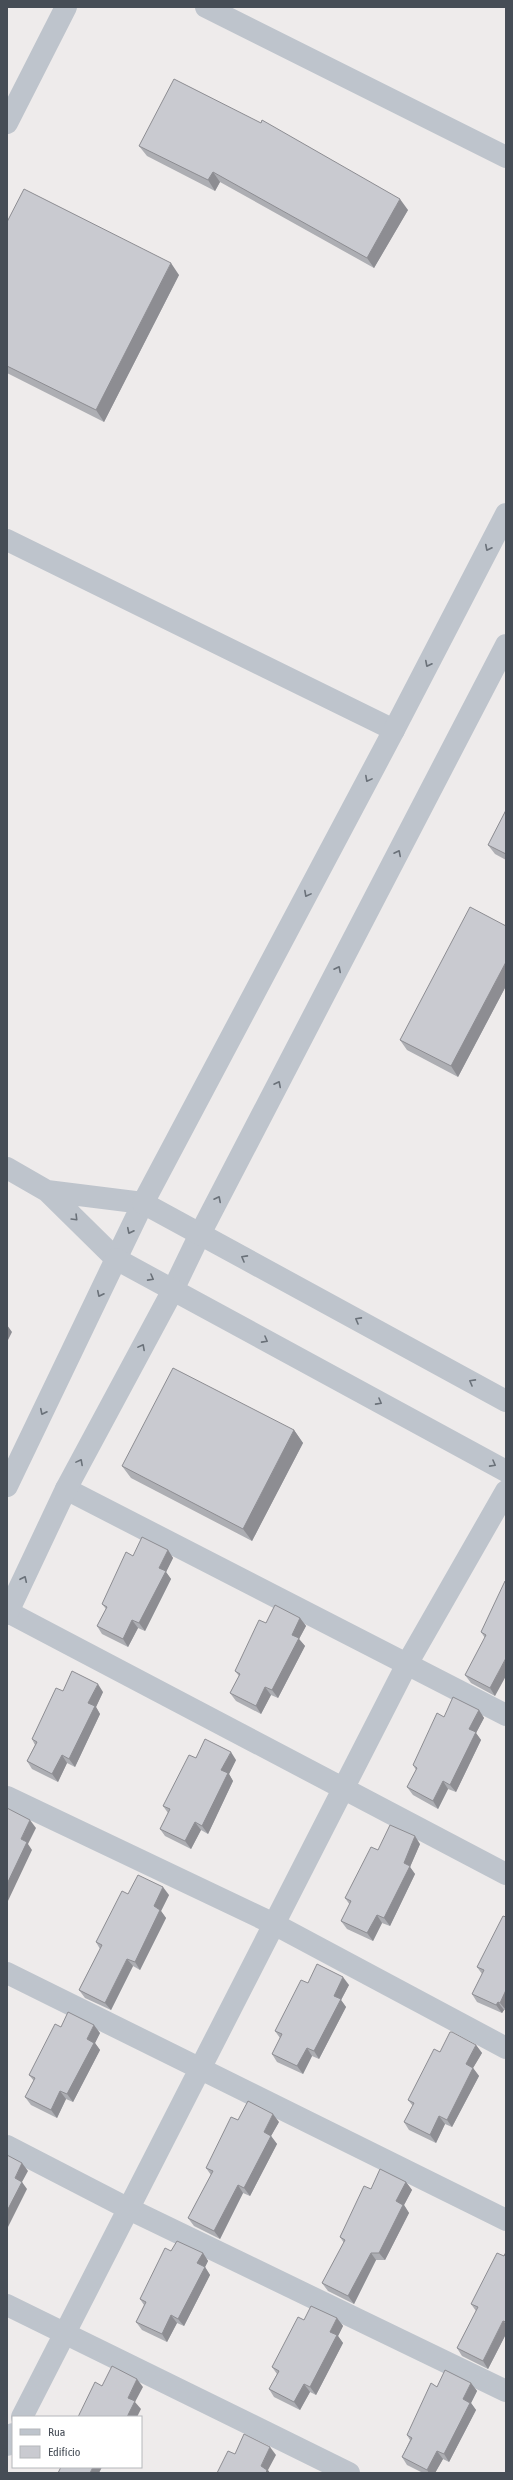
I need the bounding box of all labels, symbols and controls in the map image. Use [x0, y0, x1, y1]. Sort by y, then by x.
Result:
one-way arrow [485, 544, 493, 552]
one-way arrow [426, 660, 433, 667]
one-way arrow [365, 775, 373, 782]
one-way arrow [393, 850, 401, 858]
one-way arrow [305, 890, 312, 897]
one-way arrow [333, 966, 341, 973]
one-way arrow [273, 1081, 281, 1088]
one-way arrow [213, 1196, 221, 1204]
one-way arrow [70, 1213, 78, 1221]
one-way arrow [127, 1227, 135, 1234]
one-way arrow [240, 1255, 248, 1262]
one-way arrow [147, 1273, 154, 1281]
one-way arrow [97, 1290, 104, 1298]
one-way arrow [355, 1317, 362, 1325]
one-way arrow [261, 1335, 268, 1343]
one-way arrow [137, 1344, 145, 1351]
one-way arrow [469, 1380, 476, 1387]
one-way arrow [375, 1398, 382, 1405]
one-way arrow [40, 1407, 48, 1415]
one-way arrow [75, 1458, 83, 1466]
one-way arrow [489, 1460, 496, 1467]
one-way arrow [19, 1575, 27, 1583]
legend [12, 2416, 142, 2468]
text: Rua [48, 2425, 65, 2439]
text: Edifício [48, 2445, 81, 2459]

